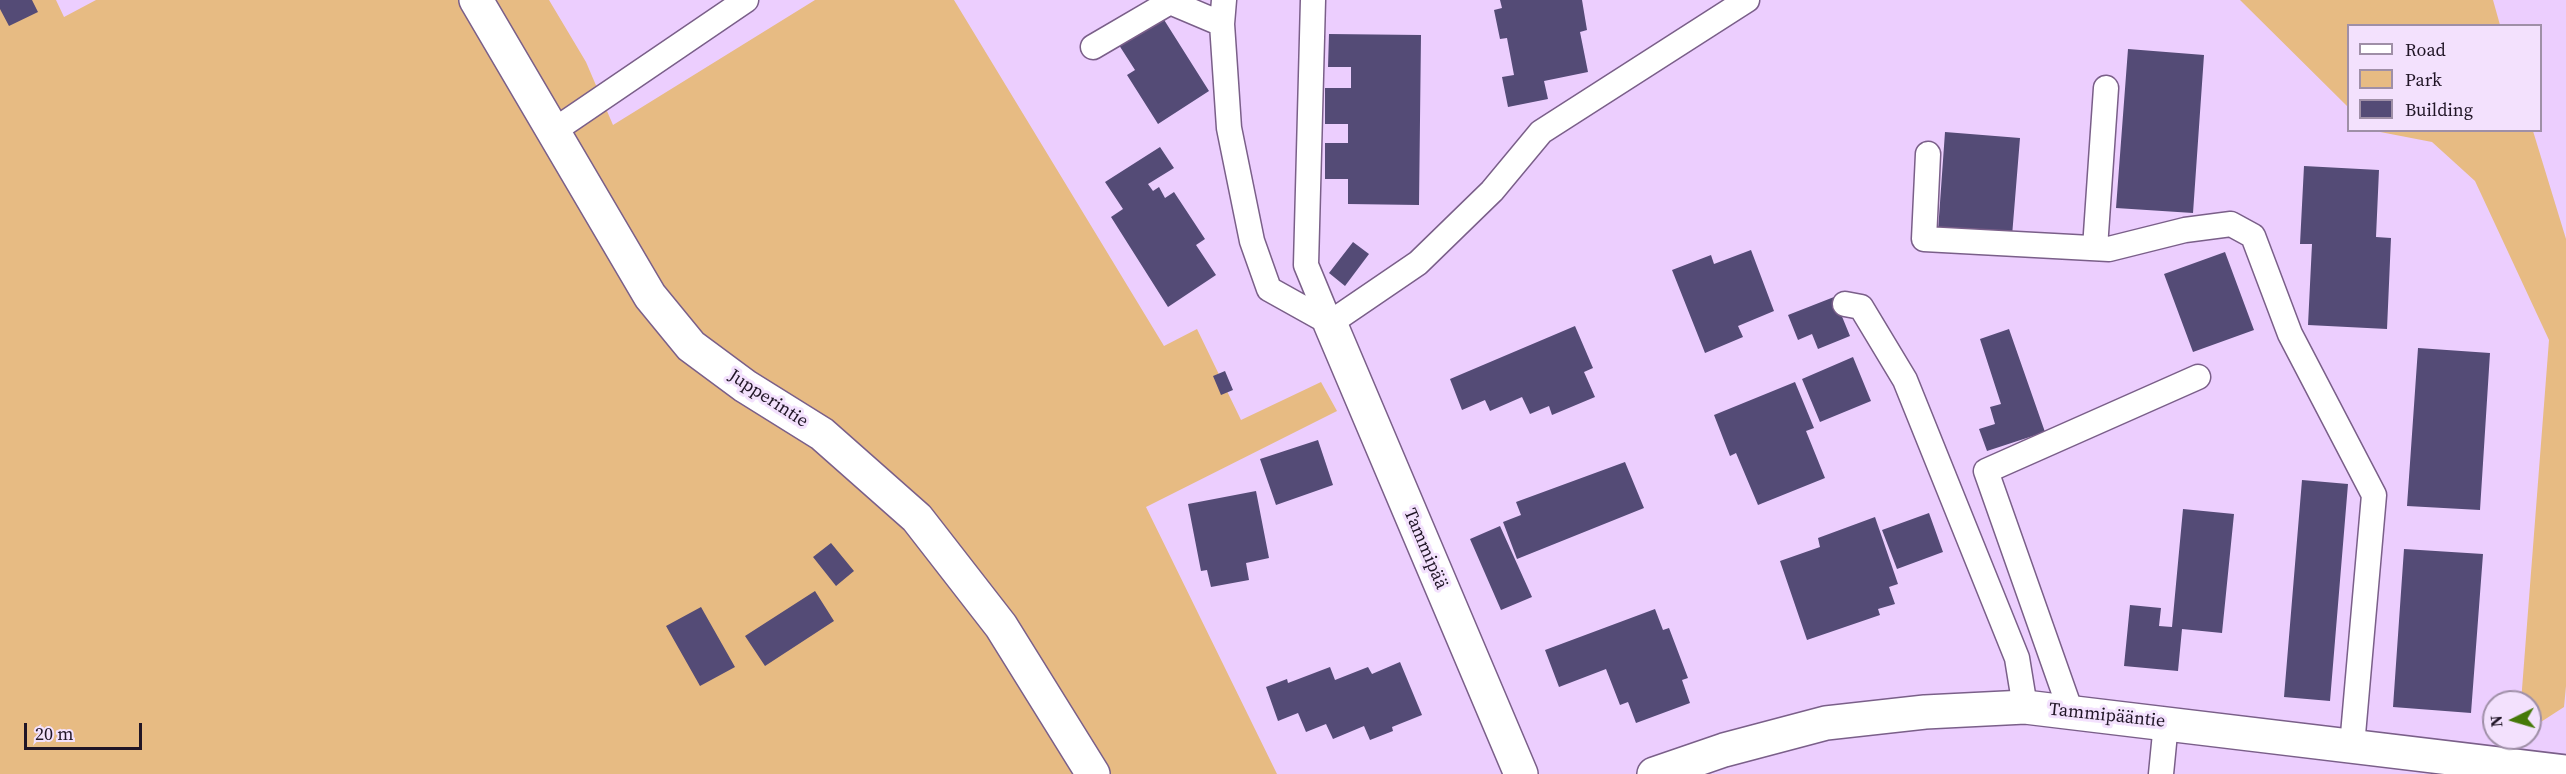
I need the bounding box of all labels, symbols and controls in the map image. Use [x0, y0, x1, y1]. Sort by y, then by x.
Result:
legend [2347, 24, 2542, 132]
text: Road [2405, 37, 2446, 62]
text: Park [2405, 67, 2442, 92]
text: Building [2405, 97, 2473, 122]
street label: Jupperintie [724, 365, 812, 433]
street label: Tammipää [1398, 505, 1452, 593]
north arrow [2482, 690, 2542, 750]
street label: Tammipääntie [2048, 699, 2166, 733]
scale bar [27, 711, 146, 749]
text: N [2485, 715, 2508, 728]
text: 20 m [35, 721, 73, 746]

